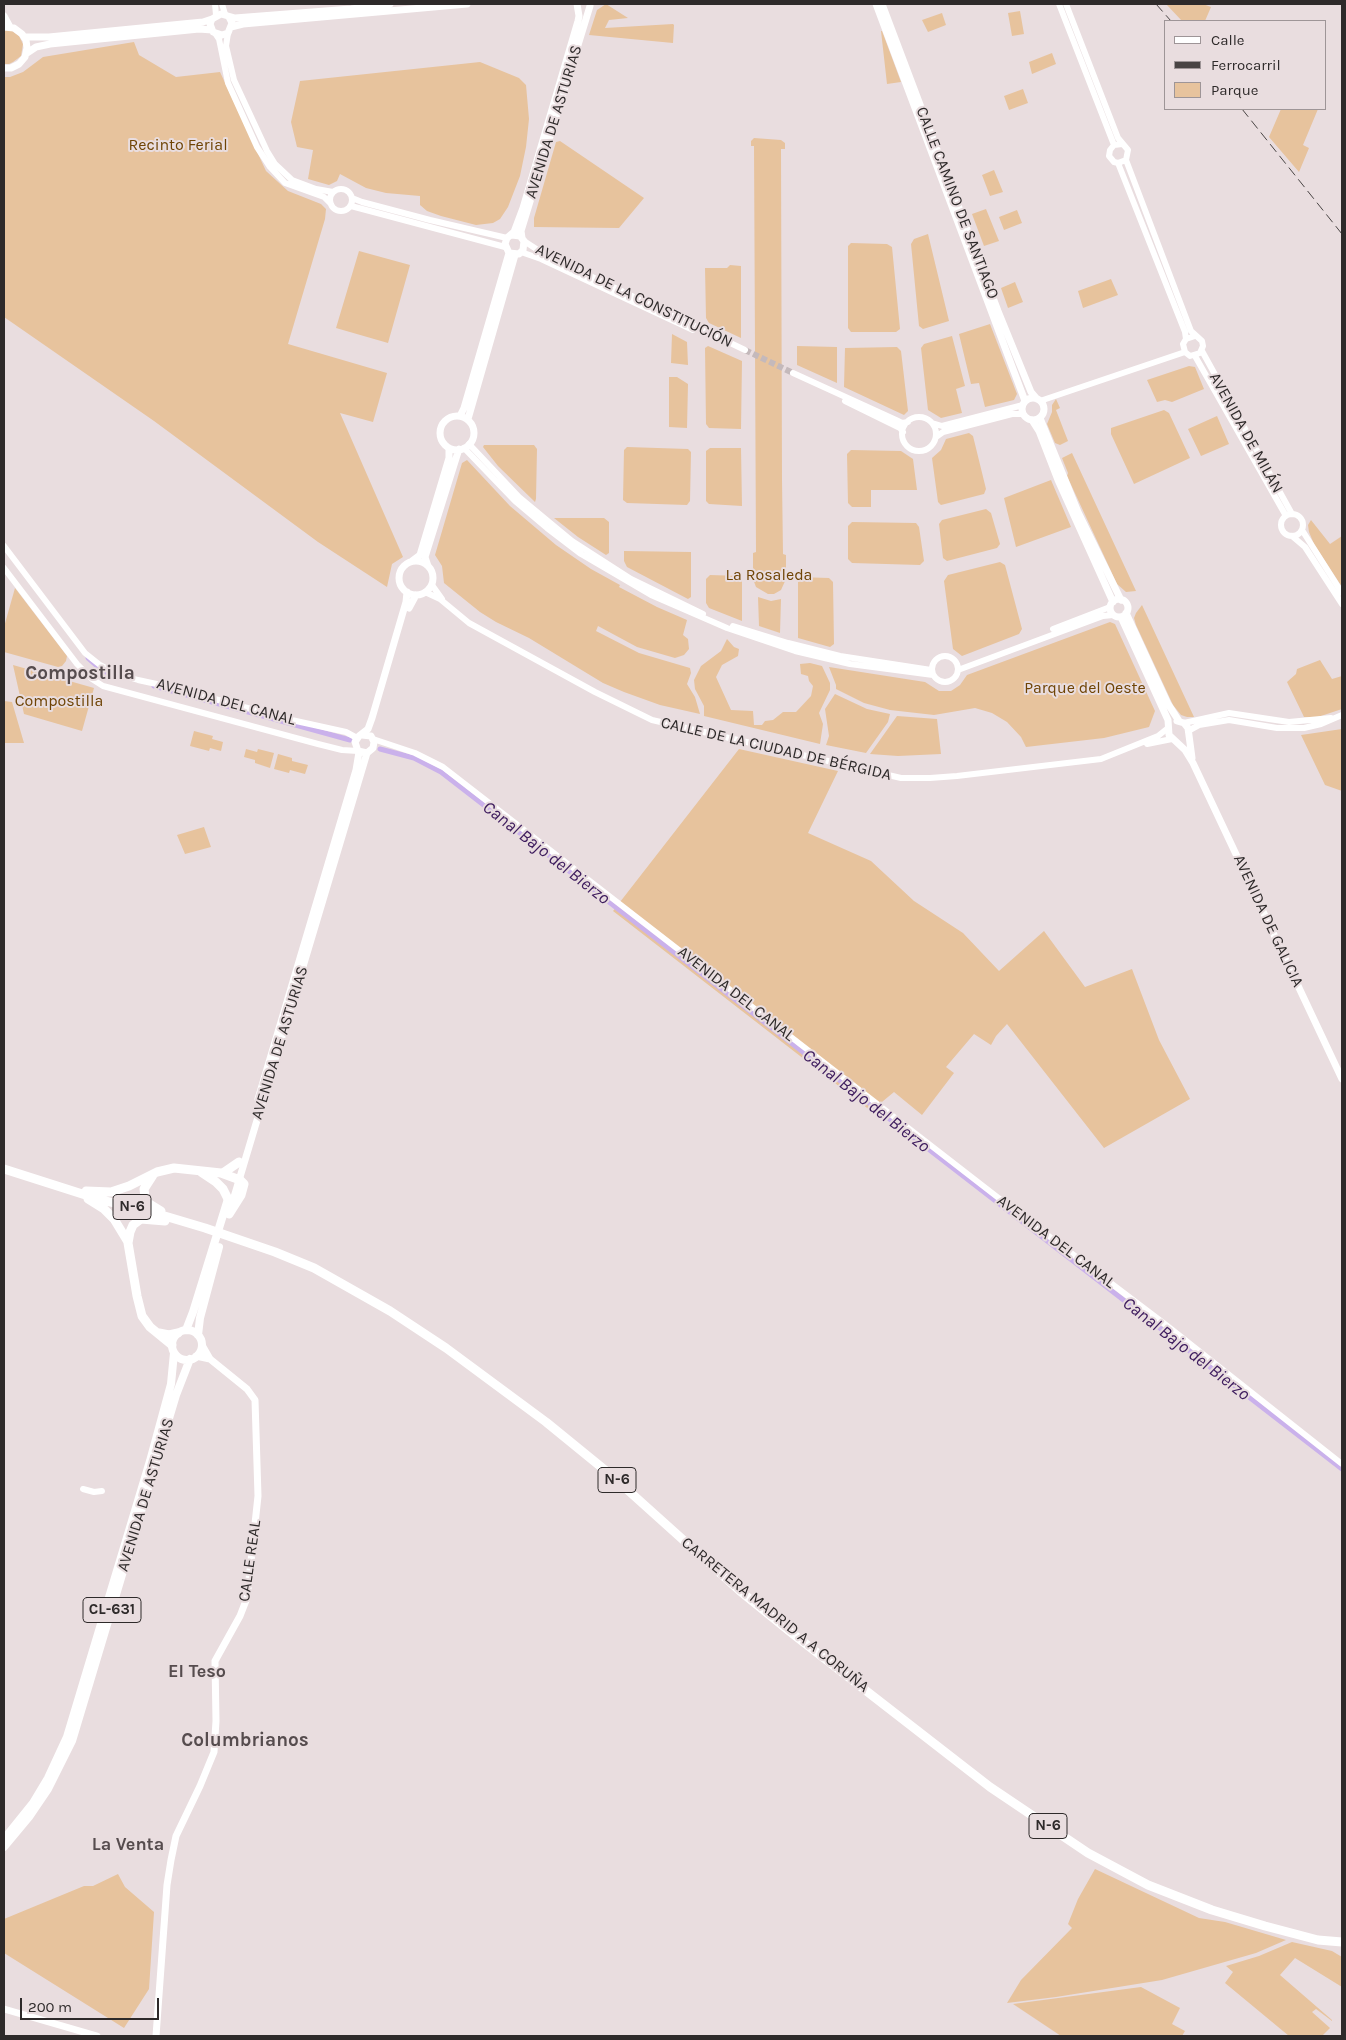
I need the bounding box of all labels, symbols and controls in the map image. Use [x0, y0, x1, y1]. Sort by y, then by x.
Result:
legend [1164, 20, 1326, 110]
text: Calle [1211, 31, 1245, 49]
street label: AVENIDA DE ASTURIAS [521, 43, 587, 201]
text: Ferrocarril [1211, 56, 1281, 74]
text: Parque [1211, 81, 1259, 99]
street label: CALLE CAMINO DE SANTIAGO [911, 104, 1003, 302]
park label: Recinto Ferial [128, 135, 228, 155]
street label: AVENIDA DE LA CONSTITUCIÓN [532, 240, 736, 352]
street label: AVENIDA DE MILÁN [1205, 369, 1287, 497]
park label: La Rosaleda [726, 565, 812, 585]
district label: Compostilla [25, 663, 135, 685]
street label: AVENIDA DEL CANAL [154, 674, 298, 730]
park label: Parque del Oeste [1024, 678, 1146, 698]
park label: Compostilla [15, 691, 103, 711]
street label: CALLE DE LA CIUDAD DE BÉRGIDA [659, 713, 893, 785]
water label: Canal Bajo del Bierzo [478, 797, 614, 909]
street label: AVENIDA DE GALICIA [1229, 852, 1307, 990]
street label: AVENIDA DEL CANAL [674, 942, 798, 1046]
street label: AVENIDA DE ASTURIAS [247, 964, 313, 1122]
water label: Canal Bajo del Bierzo [798, 1045, 934, 1157]
street label: AVENIDA DEL CANAL [993, 1191, 1119, 1293]
road number: N-6 [113, 1194, 151, 1220]
water label: Canal Bajo del Bierzo [1118, 1293, 1254, 1405]
street label: AVENIDA DE ASTURIAS [113, 1416, 179, 1574]
road number: N-6 [598, 1468, 636, 1492]
street label: CALLE REAL [235, 1519, 265, 1603]
street label: CARRETERA MADRID A A CORUÑA [677, 1533, 873, 1697]
road number: CL-631 [83, 1598, 141, 1622]
district label: El Teso [168, 1661, 226, 1683]
district label: Columbrianos [181, 1730, 309, 1752]
road number: N-6 [1029, 1814, 1067, 1838]
district label: La Venta [92, 1834, 164, 1856]
scale bar [22, 1988, 161, 2020]
text: 200 m [28, 1998, 72, 2016]

